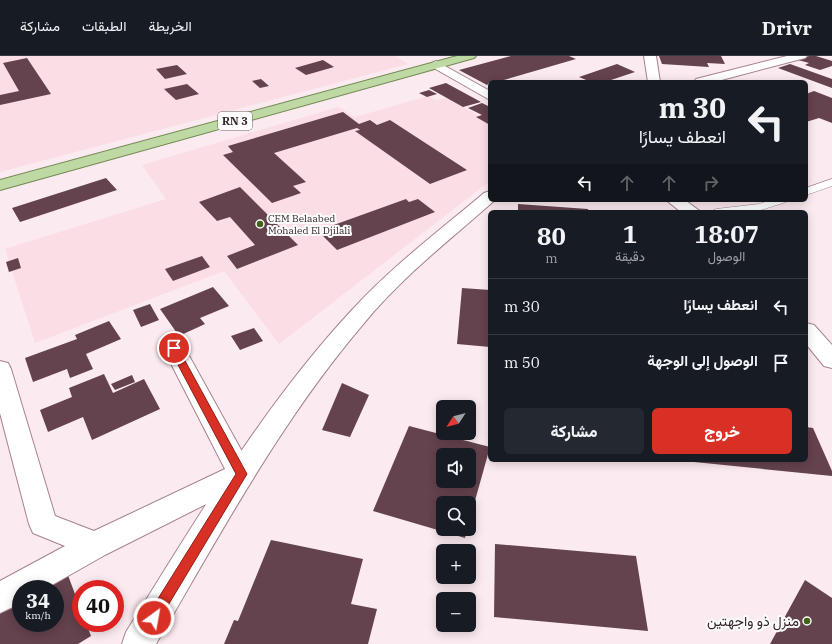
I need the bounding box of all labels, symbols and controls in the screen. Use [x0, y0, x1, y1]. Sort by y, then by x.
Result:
text: Drivr [762, 16, 812, 40]
text: مشاركة [20, 17, 60, 35]
text: الطبقات [82, 17, 126, 35]
text: الخريطة [148, 17, 192, 35]
text: 30 m [659, 89, 726, 126]
icon: left [740, 96, 792, 148]
road number: RN 3 [218, 112, 252, 130]
text: انعطف يسارًا [639, 125, 726, 148]
icon: left [574, 172, 596, 194]
icon: ahead [616, 172, 638, 194]
icon: ahead [658, 172, 680, 194]
icon: right [700, 172, 722, 194]
place label: CEM Belaabed Mohaled El Djilali [268, 212, 351, 237]
text: 1 [623, 218, 637, 250]
text: 18:07 [694, 218, 759, 250]
marker: CEM Belaabed Mohaled El Djilali [255, 219, 265, 229]
text: 80 [537, 220, 566, 252]
text: دقيقة [615, 248, 645, 265]
text: الوصول [708, 248, 745, 265]
text: m [545, 250, 558, 267]
text: انعطف يسارًا [684, 295, 758, 314]
icon: left [770, 296, 792, 318]
text: 30 m [504, 297, 540, 316]
pin [157, 331, 191, 365]
icon: arrive [163, 337, 185, 359]
text: الوصول إلى الوجهة [647, 351, 758, 370]
icon: arrive [770, 352, 792, 374]
text: 50 m [504, 353, 540, 372]
north arrow [436, 400, 476, 440]
map controls [436, 400, 476, 632]
button: مشاركة [504, 408, 644, 454]
button: خروج [652, 408, 792, 454]
button: sound [436, 448, 476, 488]
button: search [436, 496, 476, 536]
button: + [436, 544, 476, 584]
speed limit sign: 40 [72, 580, 124, 632]
text: 34 [26, 587, 50, 614]
button: − [436, 592, 476, 632]
position arrow [133, 597, 175, 639]
text: km/h [25, 609, 51, 622]
place label: منزل ذو واجهتين [707, 612, 799, 631]
marker: منزل ذو واجهتين [802, 616, 812, 626]

